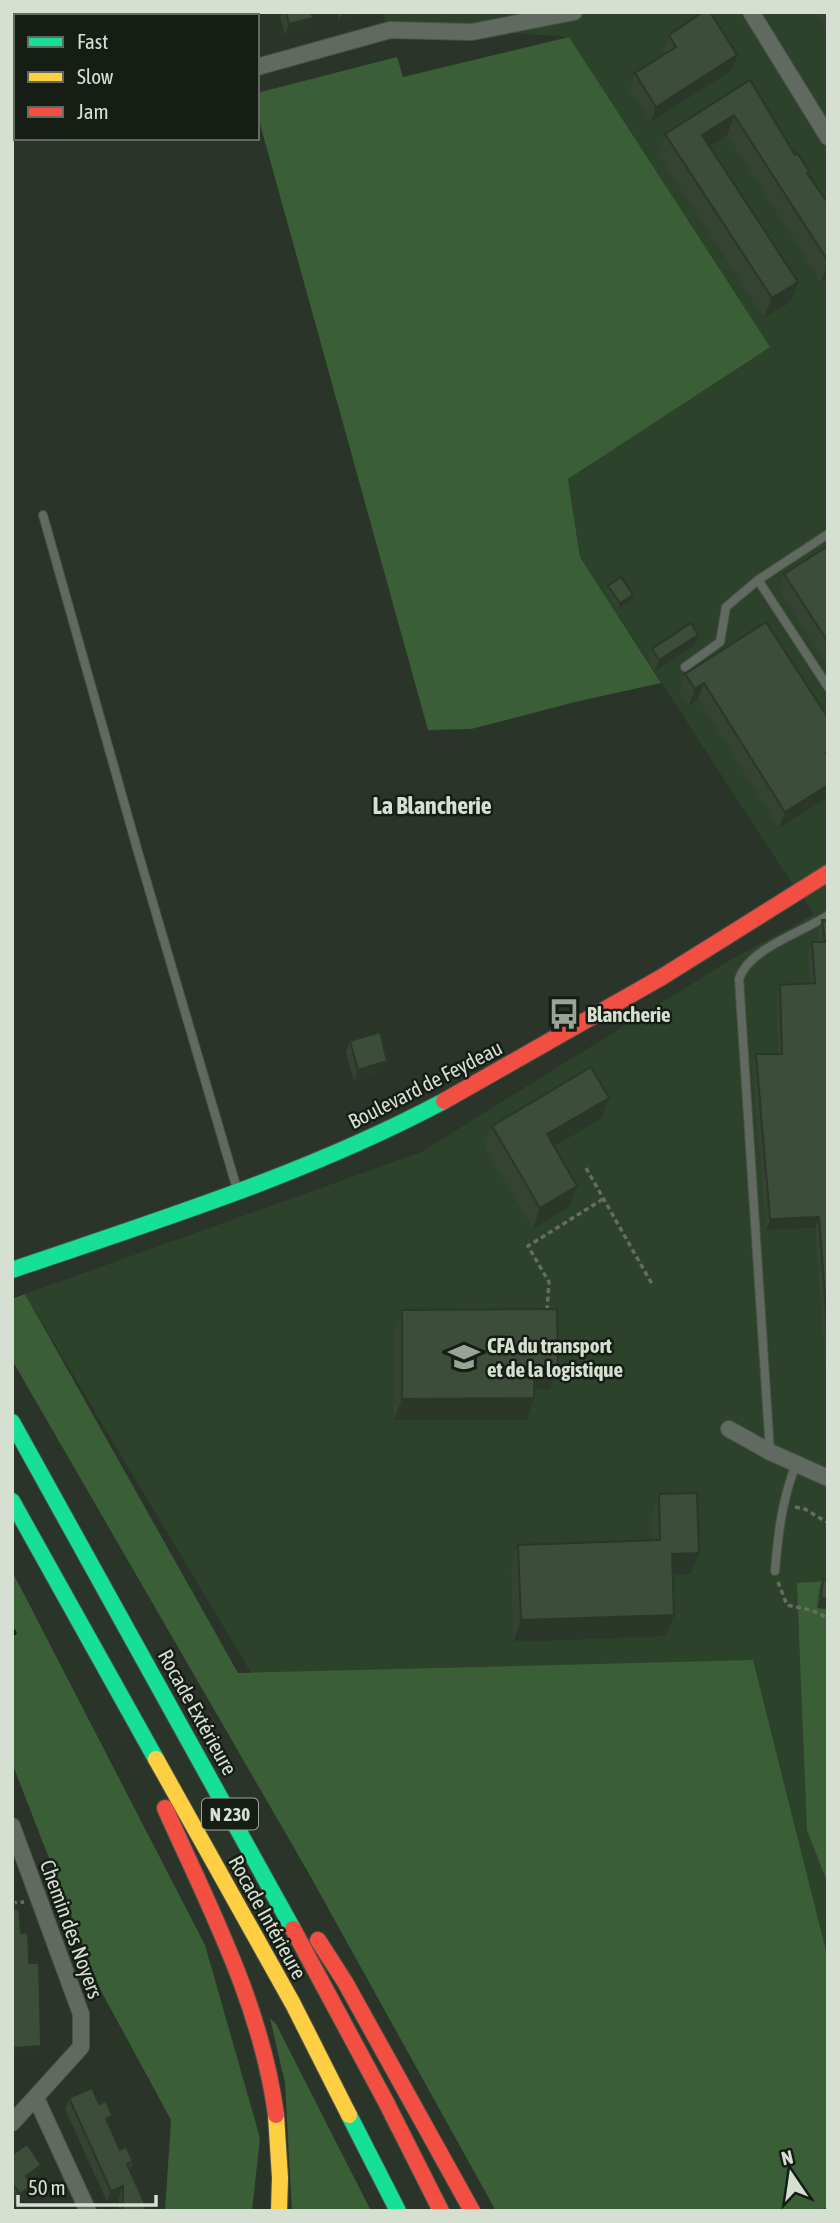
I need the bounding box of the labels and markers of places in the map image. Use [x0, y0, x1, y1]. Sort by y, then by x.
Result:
bus stop icon: Blancherie [547, 997, 581, 1031]
place label: Blancherie [587, 1002, 671, 1026]
place label: CFA du transport et de la logistique [487, 1333, 623, 1381]
school or university icon: CFA du transport et de la logistique [447, 1340, 481, 1374]

